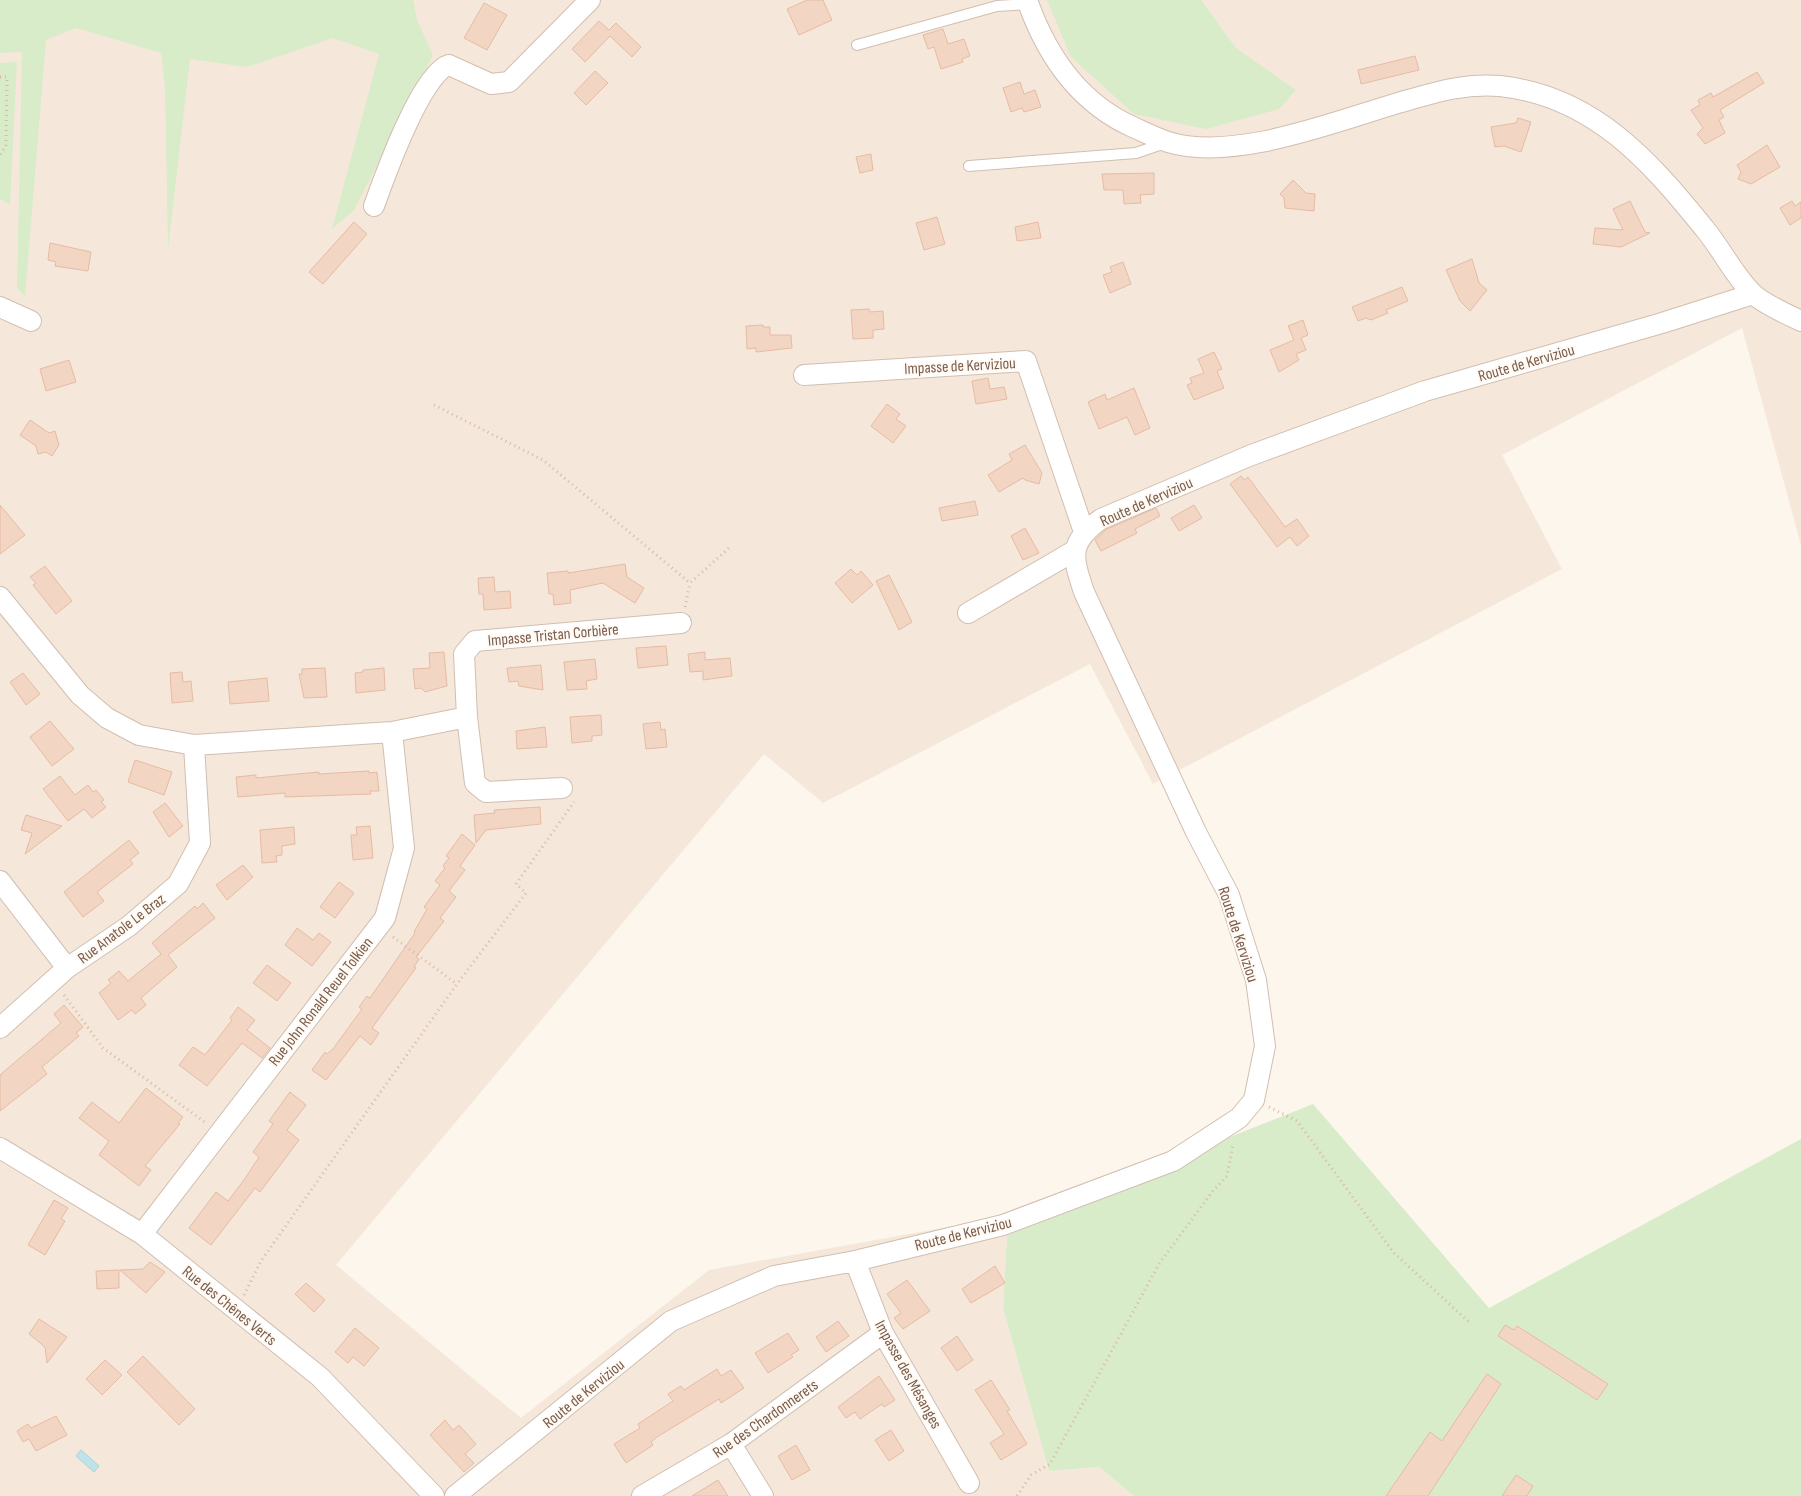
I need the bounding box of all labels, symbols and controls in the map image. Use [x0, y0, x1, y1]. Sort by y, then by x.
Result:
street label: Route de Kerviziou [1476, 341, 1577, 386]
street label: Impasse de Kerviziou [904, 354, 1016, 379]
street label: Route de Kerviziou [1097, 474, 1196, 531]
street label: Impasse Tristan Corbière [487, 620, 619, 651]
street label: Route de Kerviziou [1213, 884, 1262, 985]
street label: Rue Anatole Le Braz [74, 890, 170, 968]
street label: Rue John Ronald Reuel Tolkien [265, 934, 377, 1070]
street label: Route de Kerviziou [913, 1213, 1014, 1256]
street label: Rue des Chênes Verts [178, 1262, 280, 1350]
street label: Impasse des Mésanges [870, 1317, 945, 1433]
street label: Route de Kerviziou [539, 1356, 628, 1433]
street label: Rue des Chardonnerets [710, 1376, 822, 1463]

